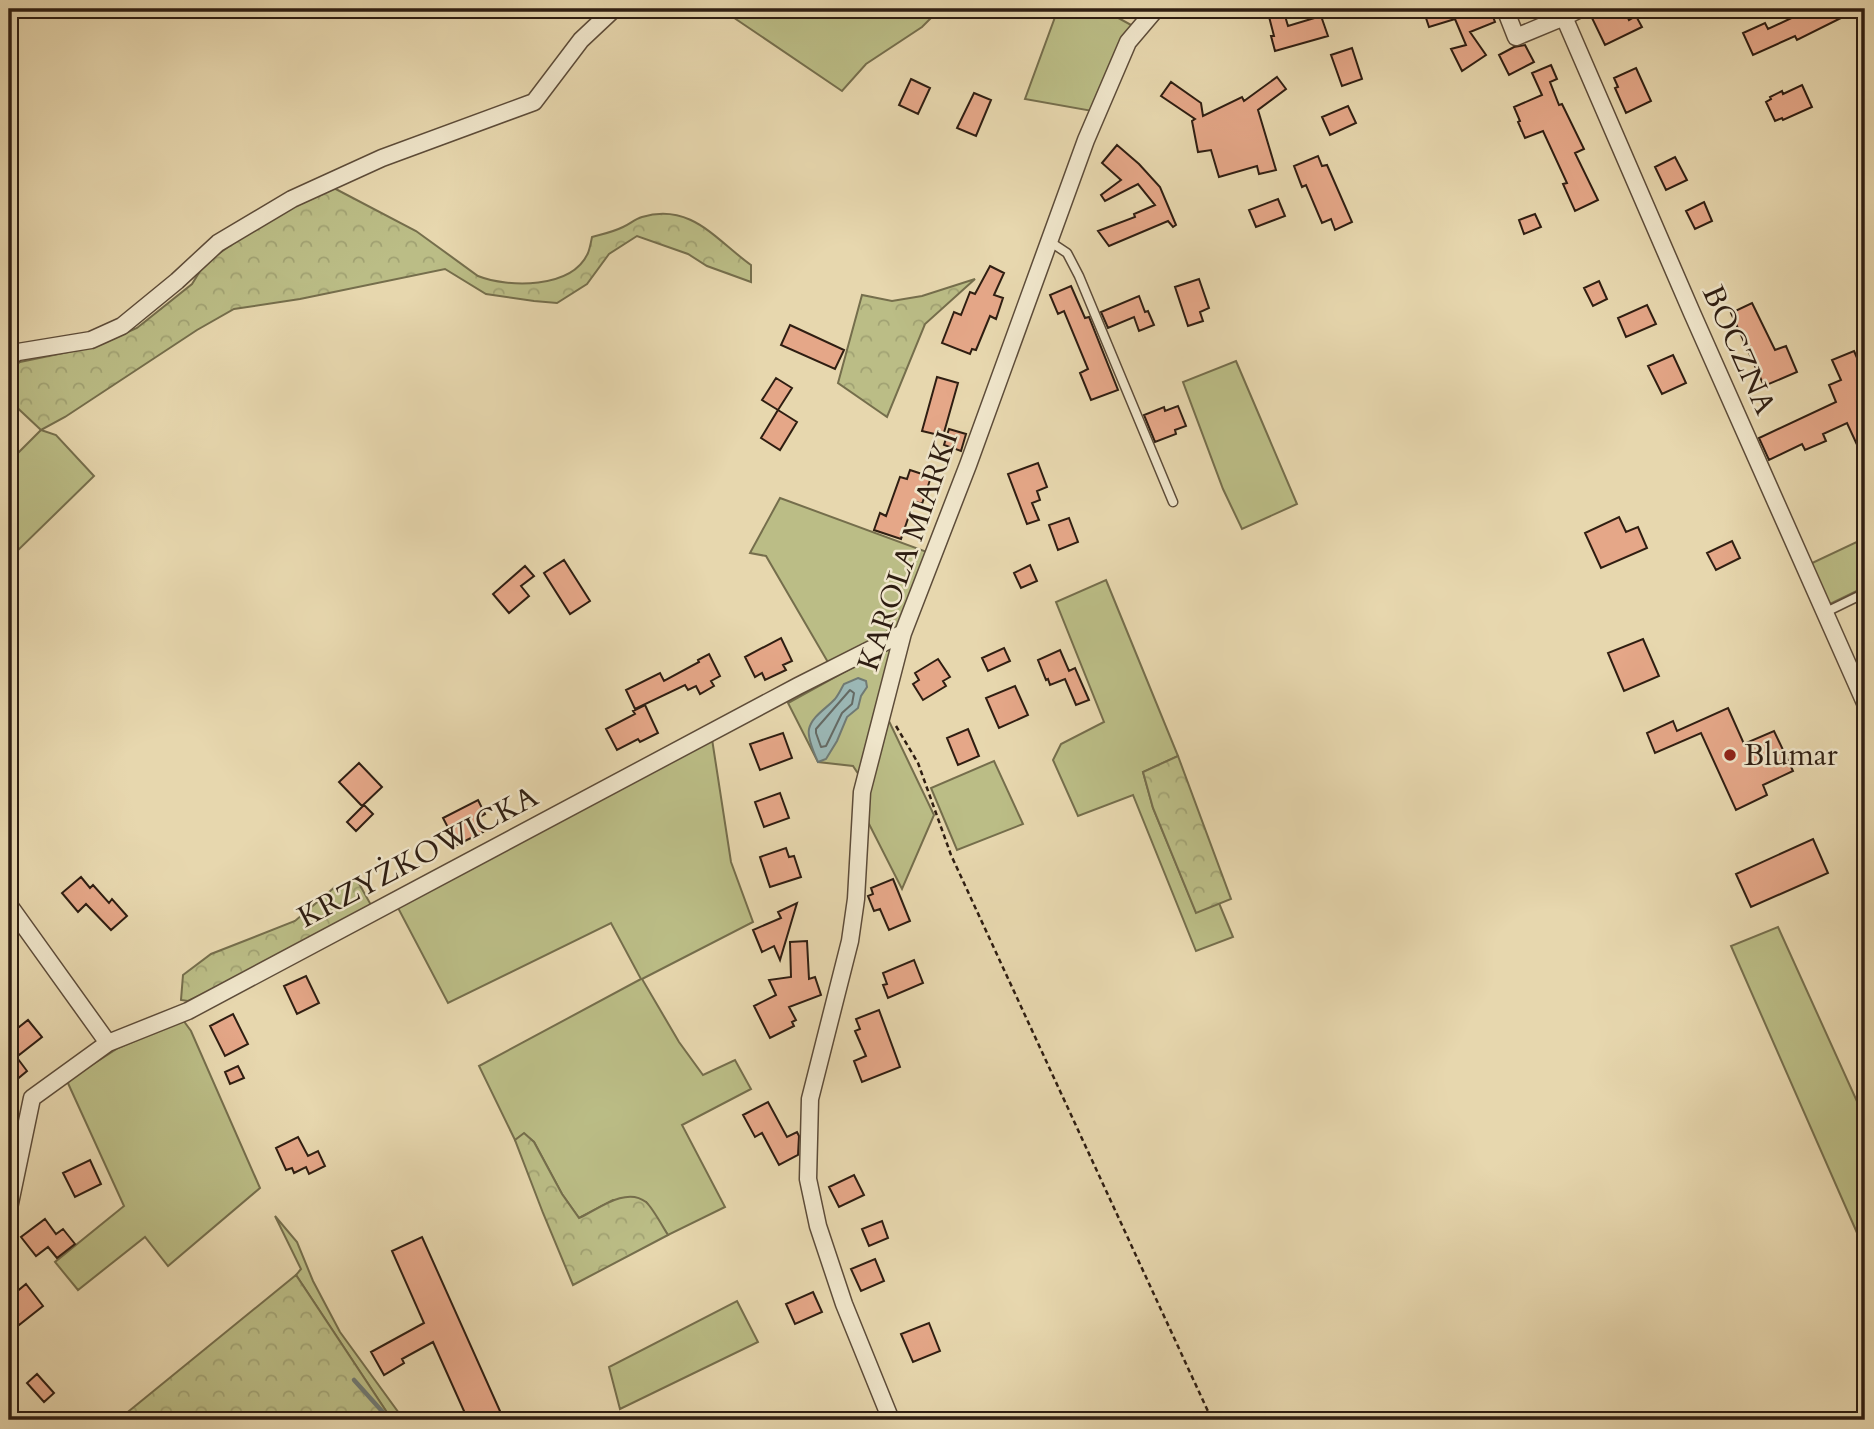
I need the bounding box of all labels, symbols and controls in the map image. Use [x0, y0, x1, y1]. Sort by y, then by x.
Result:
street label: BOCZNA [1692, 279, 1786, 422]
street label: KAROLA MIARKI [848, 426, 968, 676]
place label: Blumar [1744, 735, 1838, 776]
marker: Blumar [1722, 747, 1738, 763]
street label: KRZYŻKOWICKA [291, 776, 546, 938]

